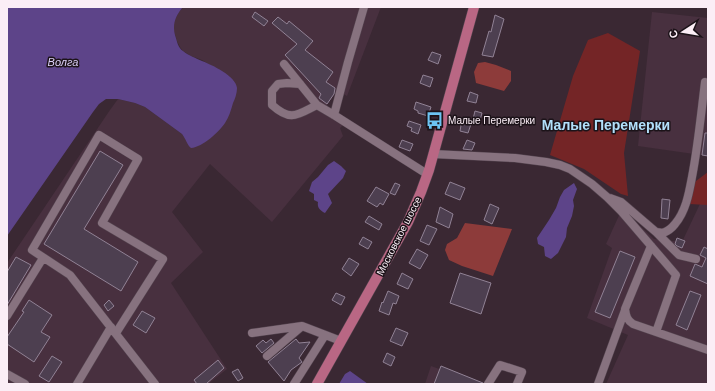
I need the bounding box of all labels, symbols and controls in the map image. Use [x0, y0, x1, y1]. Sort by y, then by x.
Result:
north arrow [663, 12, 703, 52]
text: С [667, 29, 680, 39]
water label: Волга [48, 56, 78, 68]
bus stop icon: Малые Перемерки [425, 110, 445, 130]
place label: Малые Перемерки [448, 115, 535, 126]
district label: Малые Перемерки [542, 117, 670, 133]
street label: Московское шоссе [374, 194, 424, 277]

